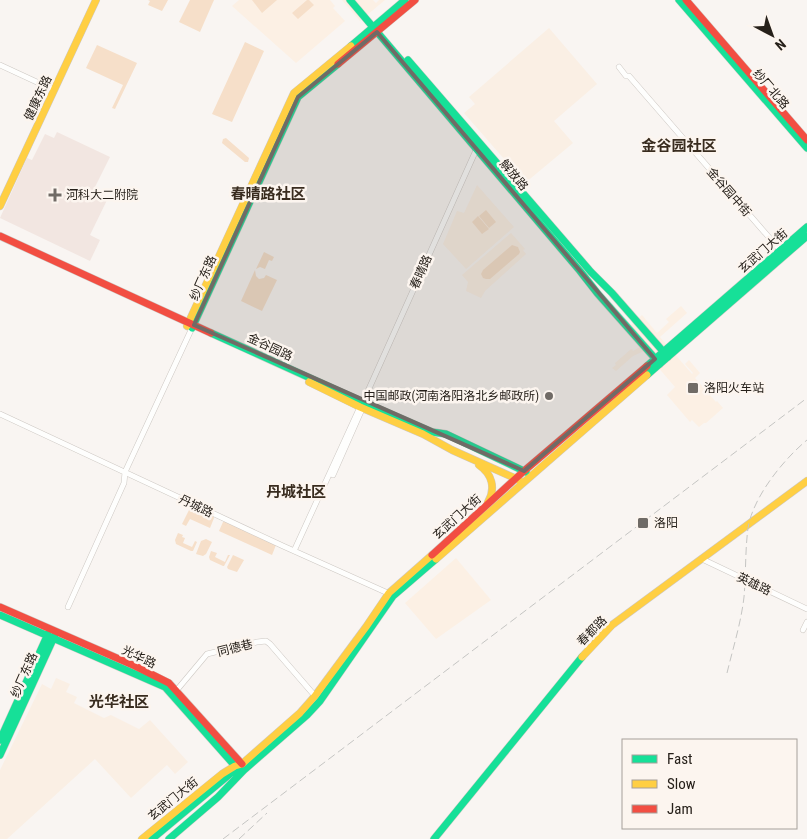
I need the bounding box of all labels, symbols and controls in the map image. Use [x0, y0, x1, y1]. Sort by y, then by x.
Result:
north arrow [747, 10, 797, 60]
text: N [772, 36, 789, 54]
street label: 纱厂北路 [750, 66, 792, 112]
street label: 健康东路 [22, 73, 54, 123]
district label: 金谷园社区 [641, 137, 717, 155]
street label: 解放路 [497, 157, 531, 193]
street label: 金谷园中街 [704, 165, 754, 219]
district label: 春晴路社区 [230, 185, 306, 203]
marker: 河科大二附院 [48, 188, 62, 202]
place label: 河科大二附院 [66, 188, 138, 202]
street label: 玄武门大街 [736, 226, 790, 276]
street label: 纱厂东路 [187, 253, 219, 303]
street label: 春晴路 [407, 253, 435, 291]
street label: 金谷园路 [245, 331, 295, 363]
marker: 洛阳火车站 [686, 381, 700, 395]
place label: 洛阳火车站 [704, 381, 764, 395]
place label: 中国邮政(河南洛阳洛北乡邮政所) [363, 389, 539, 403]
marker: 中国邮政(河南洛阳洛北乡邮政所) [543, 390, 555, 402]
district label: 丹城社区 [266, 483, 326, 501]
street label: 丹城路 [177, 492, 215, 520]
street label: 玄武门大街 [430, 492, 484, 542]
marker: 洛阳 [636, 516, 650, 530]
place label: 洛阳 [654, 516, 678, 530]
street label: 英雄路 [735, 570, 773, 598]
street label: 春都路 [574, 613, 610, 649]
street label: 同德巷 [216, 637, 254, 659]
street label: 光华路 [120, 643, 158, 671]
street label: 纱厂东路 [8, 650, 40, 700]
district label: 光华社区 [89, 693, 149, 711]
legend [622, 739, 797, 829]
text: Fast [667, 750, 692, 768]
street label: 玄武门大街 [145, 775, 201, 823]
text: Slow [667, 775, 696, 793]
text: Jam [667, 800, 693, 818]

